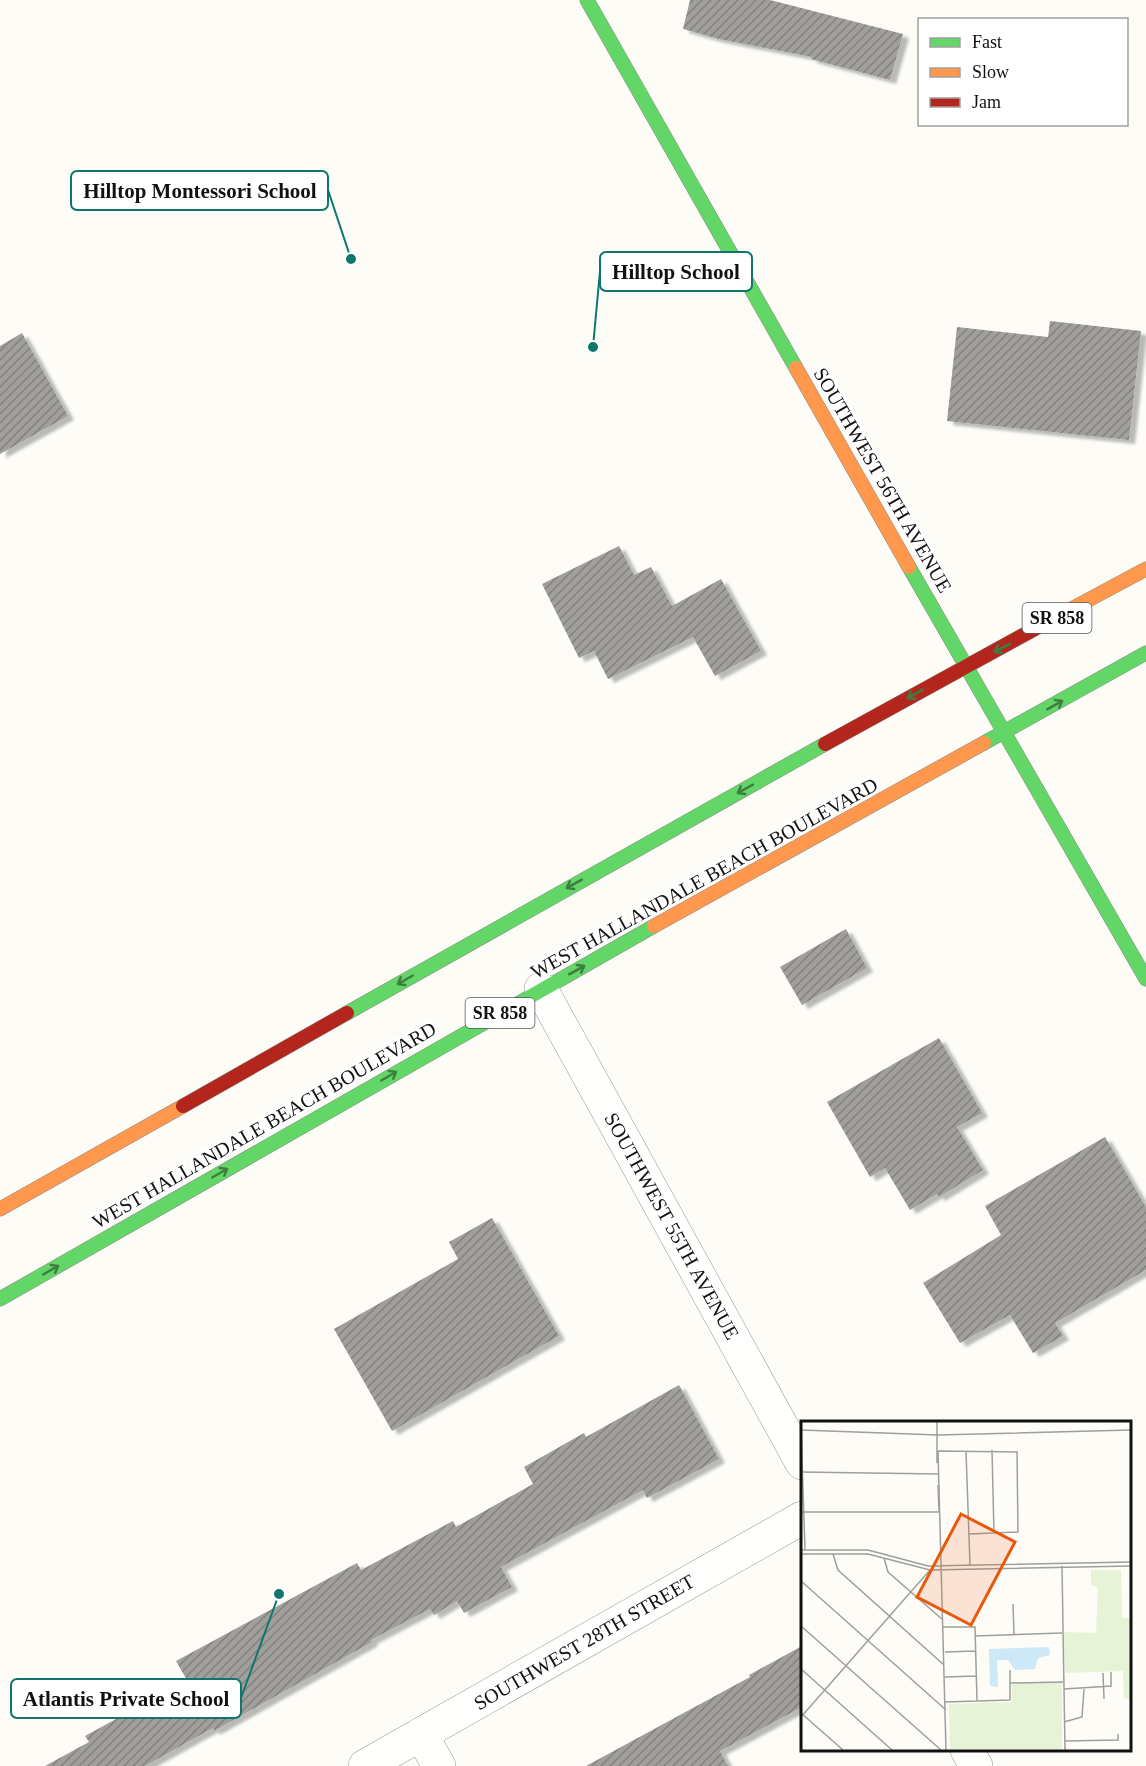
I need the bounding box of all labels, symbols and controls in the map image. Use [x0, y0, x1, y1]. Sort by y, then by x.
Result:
legend [918, 18, 1128, 126]
text: Fast [972, 32, 1002, 52]
text: Slow [972, 62, 1009, 82]
text: Jam [972, 92, 1001, 112]
callout: Hilltop Montessori School [71, 171, 328, 210]
text: Hilltop Montessori School [83, 179, 317, 203]
callout: Hilltop School [600, 252, 752, 291]
text: Hilltop School [612, 260, 740, 284]
street label: SOUTHWEST 56TH AVENUE [809, 364, 957, 596]
road number: SR 858 [1022, 603, 1092, 633]
one-way arrow [994, 642, 1012, 654]
one-way arrow [907, 688, 924, 700]
one-way arrow [1046, 699, 1063, 711]
street label: WEST HALLANDALE BEACH BOULEVARD [527, 773, 881, 983]
one-way arrow [737, 783, 754, 795]
one-way arrow [566, 879, 584, 890]
one-way arrow [568, 964, 585, 976]
one-way arrow [397, 974, 414, 986]
road number: SR 858 [466, 998, 534, 1028]
street label: WEST HALLANDALE BEACH BOULEVARD [88, 1017, 440, 1233]
one-way arrow [380, 1070, 398, 1081]
street label: SOUTHWEST 55TH AVENUE [600, 1109, 744, 1343]
one-way arrow [211, 1167, 228, 1179]
one-way arrow [42, 1264, 59, 1276]
inset map [801, 1421, 1131, 1751]
street label: SOUTHWEST 28TH STREET [470, 1570, 698, 1714]
callout: Atlantis Private School [11, 1679, 241, 1718]
text: Atlantis Private School [23, 1687, 229, 1711]

